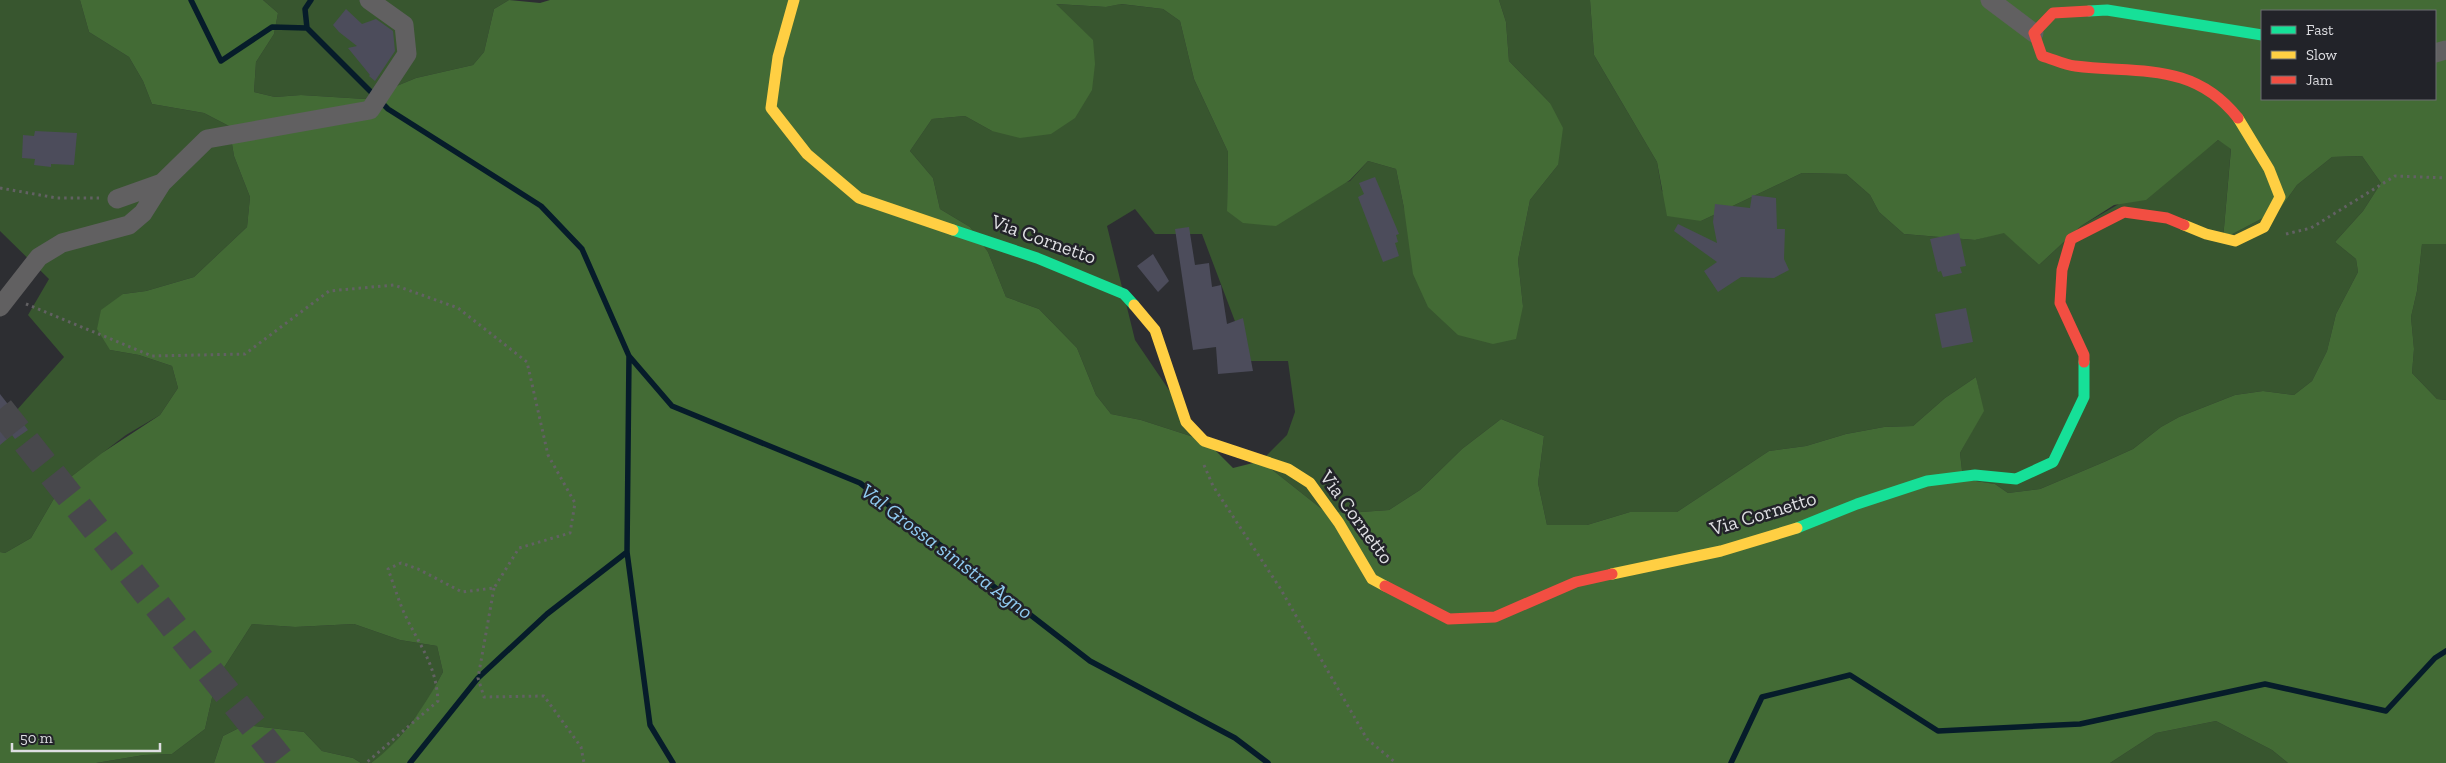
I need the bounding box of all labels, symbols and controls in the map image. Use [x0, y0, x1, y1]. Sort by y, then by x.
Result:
legend [2261, 10, 2436, 100]
text: Fast [2306, 21, 2334, 39]
text: Slow [2306, 46, 2338, 64]
text: Jam [2306, 71, 2333, 89]
street label: Via Cornetto [987, 209, 1100, 269]
street label: Via Cornetto [1314, 465, 1399, 569]
water label: Val Grossa sinistra Agno [856, 478, 1038, 624]
street label: Via Cornetto [1706, 485, 1819, 541]
scale bar [12, 720, 160, 752]
text: 50 m [20, 729, 53, 747]

